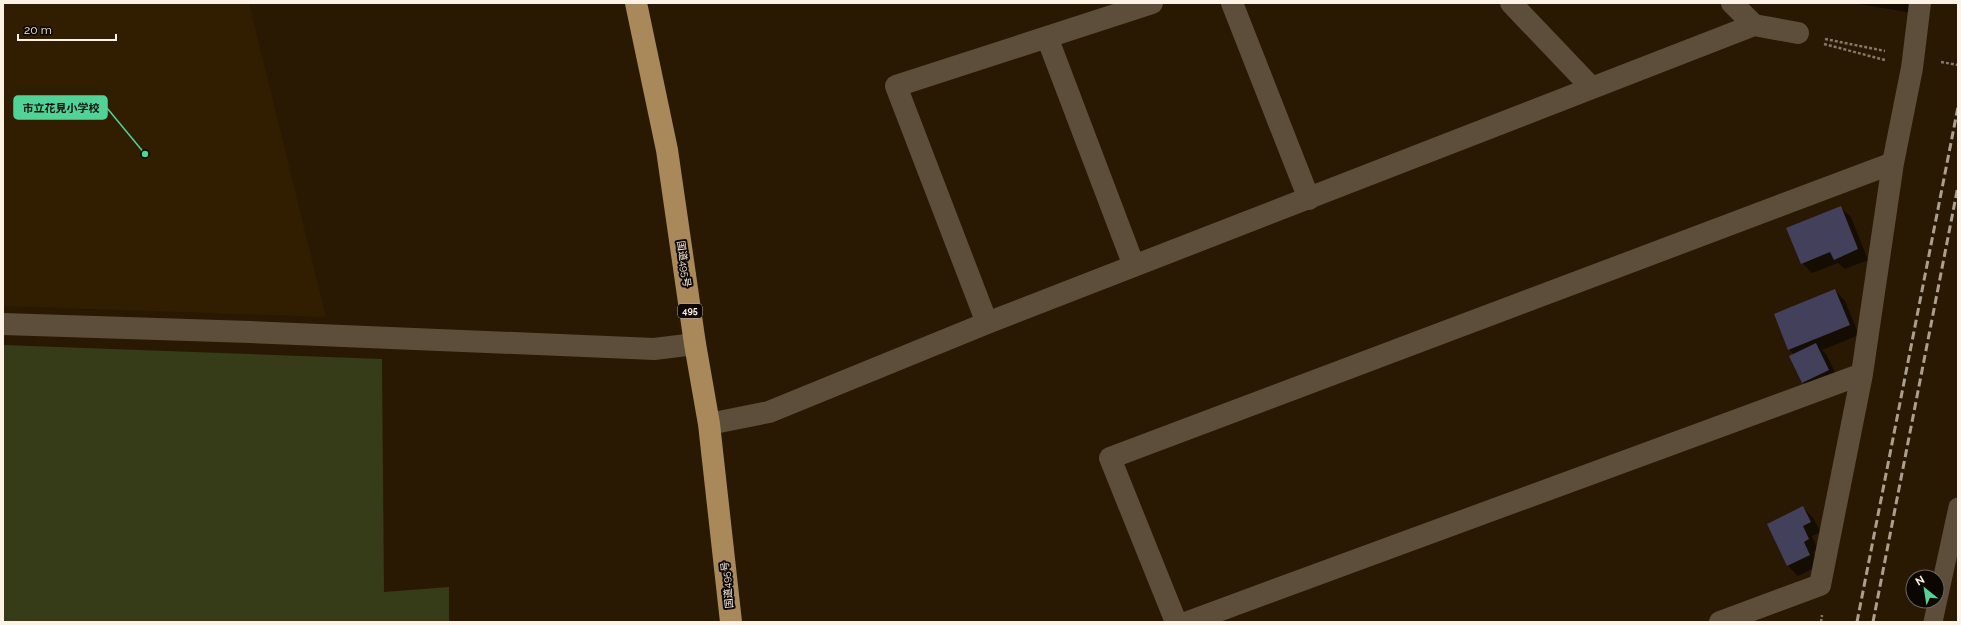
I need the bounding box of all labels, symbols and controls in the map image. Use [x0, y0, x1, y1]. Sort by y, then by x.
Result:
scale bar [18, 16, 116, 42]
text: 20 m [24, 23, 52, 37]
callout: 市立花見小学校 [14, 96, 107, 119]
text: 市立花見小学校 [23, 102, 100, 115]
street label: 国道495号 [675, 240, 693, 288]
road number: 495 [678, 304, 702, 318]
street label: 国道495号 [719, 561, 735, 609]
north arrow [1905, 569, 1945, 609]
text: N [1913, 573, 1927, 589]

